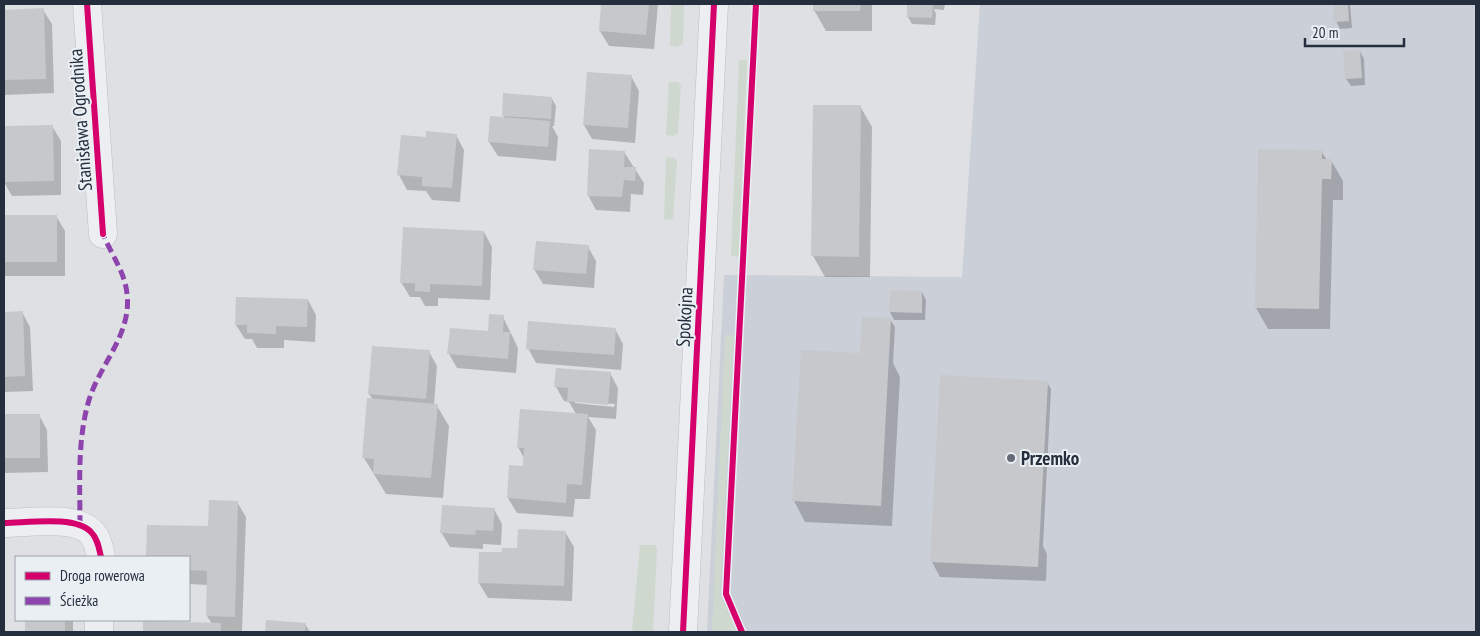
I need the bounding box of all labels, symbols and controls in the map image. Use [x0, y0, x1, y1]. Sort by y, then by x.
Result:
scale bar [1305, 15, 1404, 47]
text: 20 m [1312, 23, 1338, 42]
street label: Stanisława Ogrodnika [63, 48, 97, 192]
street label: Spokojna [670, 286, 698, 348]
place label: Przemko [1021, 446, 1079, 470]
marker: Przemko [1005, 452, 1017, 464]
legend [15, 556, 190, 621]
text: Droga rowerowa [60, 566, 145, 585]
text: Ścieżka [60, 591, 98, 610]

